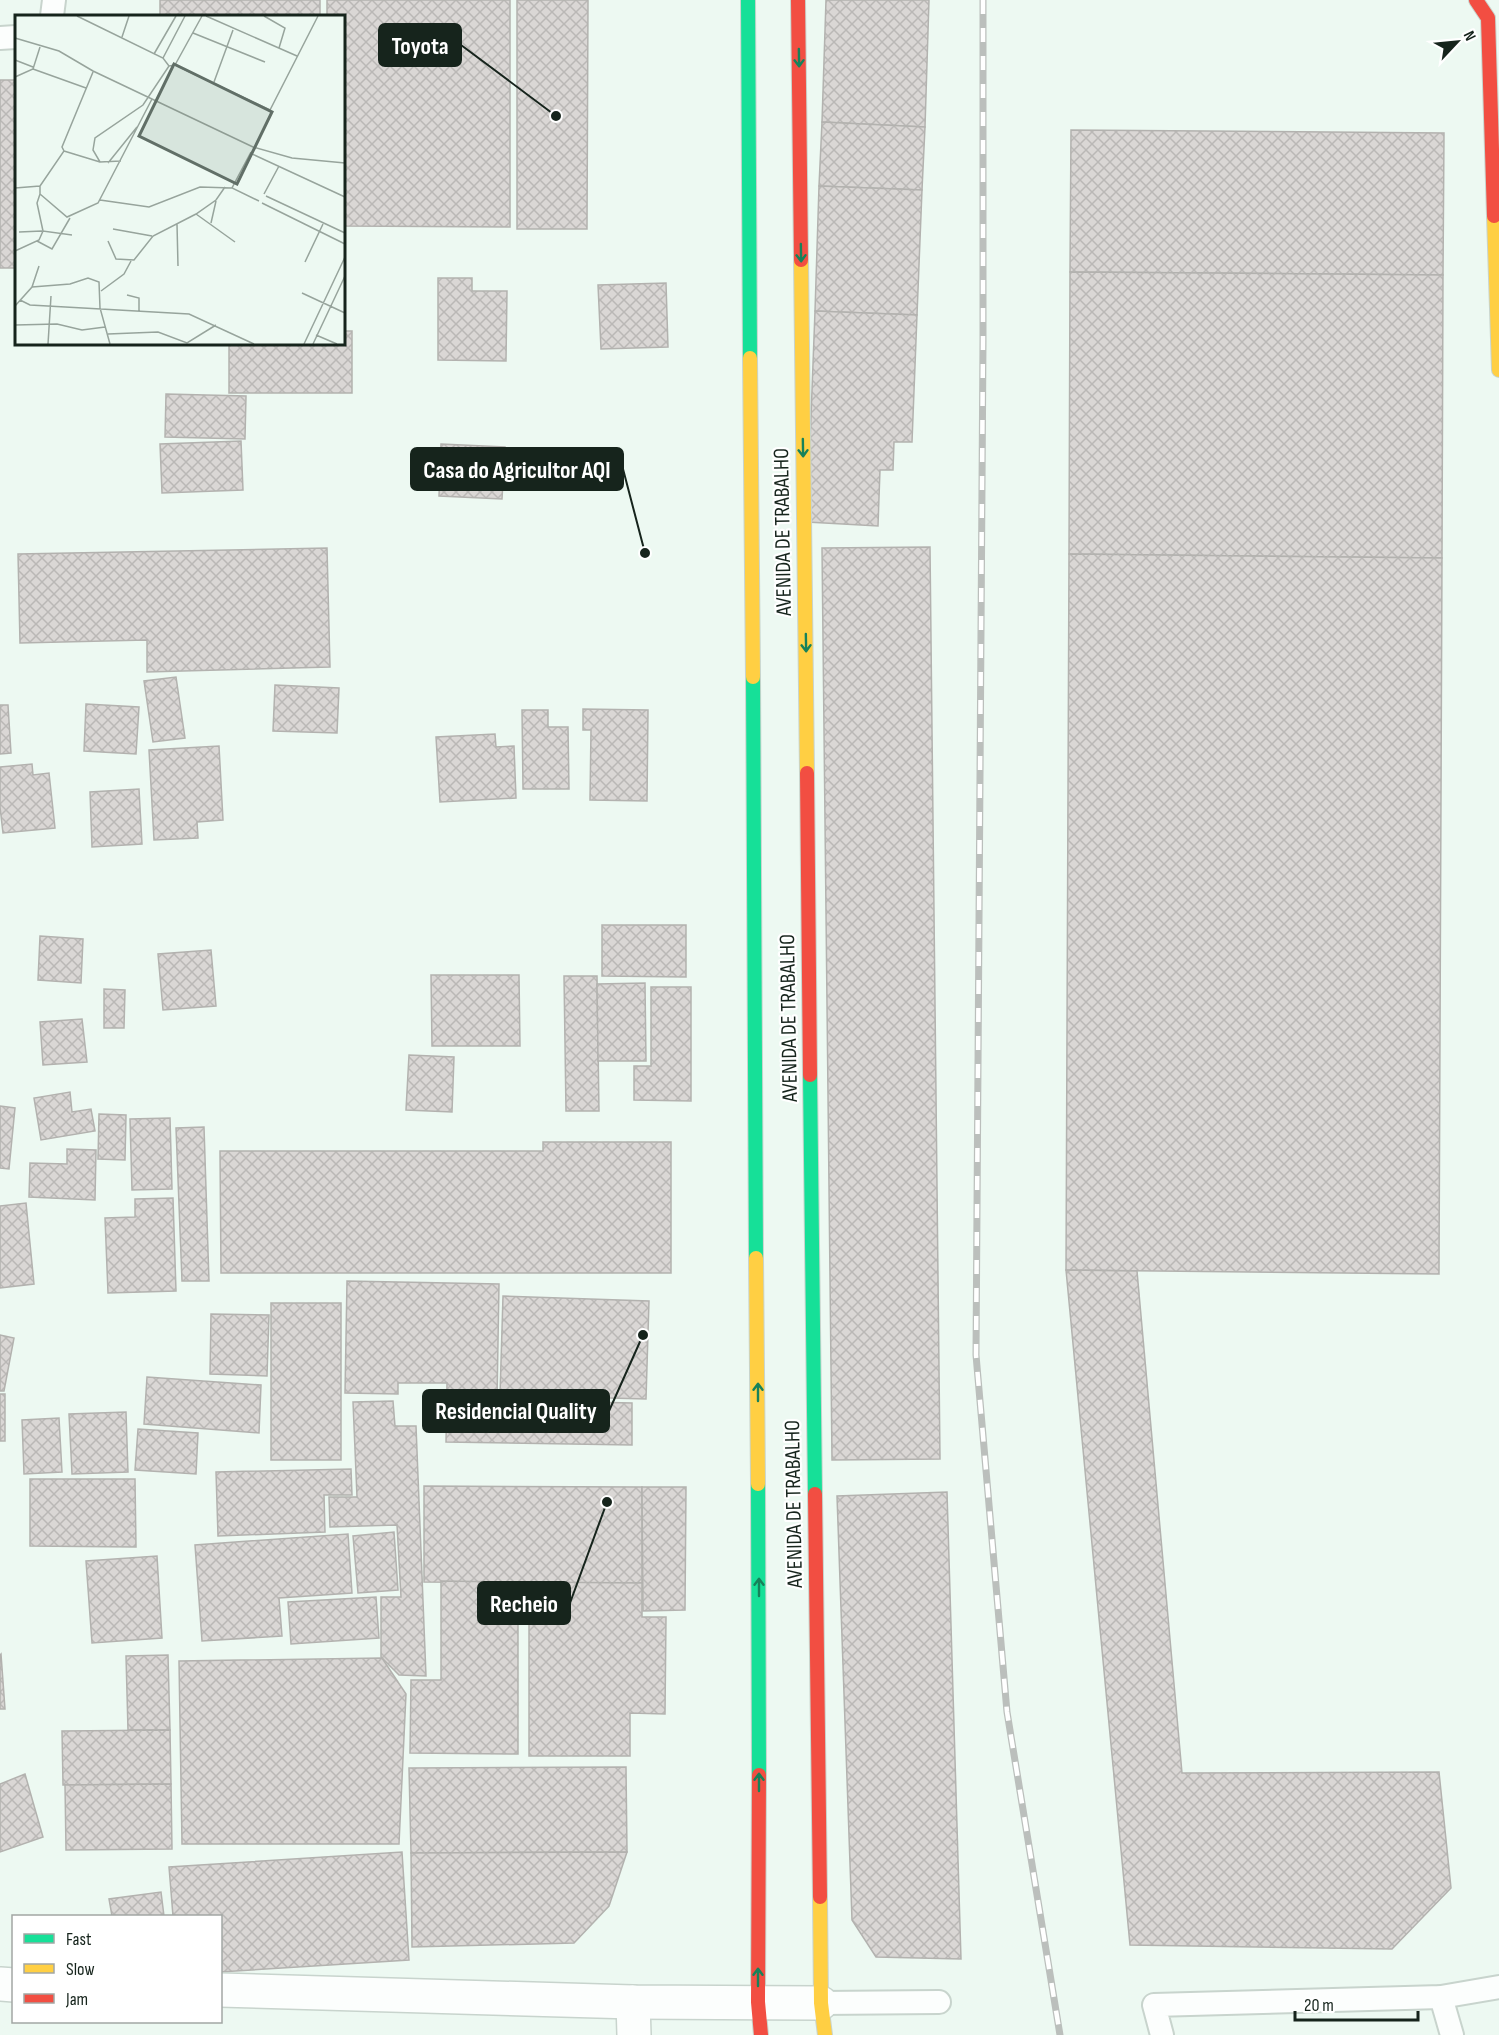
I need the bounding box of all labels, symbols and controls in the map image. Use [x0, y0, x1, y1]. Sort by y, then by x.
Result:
north arrow [1427, 12, 1487, 72]
inset map [15, 15, 345, 345]
callout: Toyota [379, 24, 461, 66]
text: N [1459, 28, 1480, 44]
text: Toyota [391, 32, 449, 61]
one-way arrow [793, 48, 805, 68]
one-way arrow [795, 243, 807, 263]
one-way arrow [797, 438, 809, 458]
callout: Casa do Agricultor AQI [411, 448, 623, 490]
street label: AVENIDA DE TRABALHO [768, 448, 798, 617]
text: Casa do Agricultor AQI [423, 456, 611, 485]
one-way arrow [800, 633, 811, 653]
street label: AVENIDA DE TRABALHO [774, 934, 804, 1103]
one-way arrow [752, 1382, 764, 1402]
callout: Residencial Quality [423, 1390, 609, 1432]
text: Residencial Quality [435, 1397, 597, 1426]
street label: AVENIDA DE TRABALHO [779, 1420, 809, 1589]
one-way arrow [753, 1577, 765, 1597]
callout: Recheio [478, 1582, 570, 1624]
text: Recheio [490, 1590, 558, 1619]
one-way arrow [753, 1772, 765, 1792]
legend [12, 1915, 222, 2023]
text: Fast [66, 1929, 92, 1950]
text: Slow [66, 1959, 95, 1980]
one-way arrow [752, 1967, 764, 1987]
scale bar [1295, 1984, 1418, 2022]
text: Jam [65, 1989, 88, 2010]
text: 20 m [1304, 1995, 1334, 2016]

